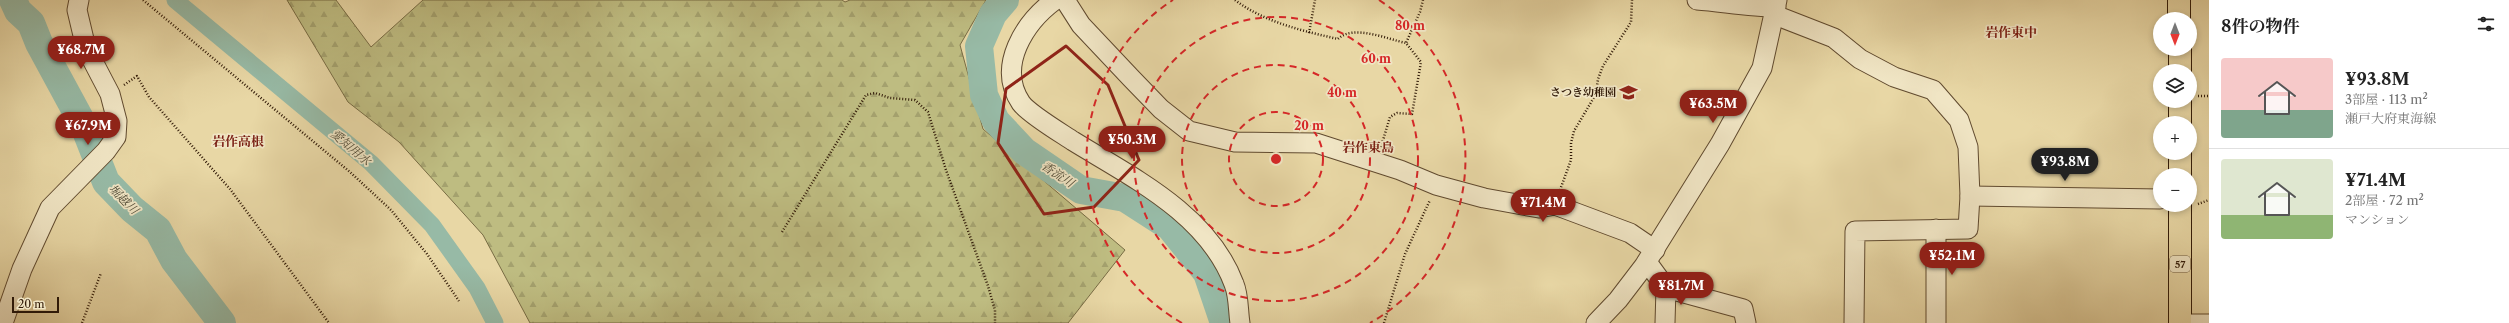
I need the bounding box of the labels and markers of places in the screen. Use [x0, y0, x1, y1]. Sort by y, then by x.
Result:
pin: ¥68.7M [48, 36, 114, 70]
school or university icon: さつき幼稚園 [1619, 82, 1639, 102]
place label: さつき幼稚園 [1550, 85, 1616, 99]
pin: ¥63.5M [1680, 90, 1746, 124]
pin: ¥67.9M [55, 112, 121, 146]
pin: ¥50.3M [1099, 126, 1165, 160]
pin: ¥93.8M [2032, 148, 2098, 182]
centre of rings [1269, 152, 1283, 166]
pin: ¥71.4M [1510, 189, 1576, 223]
pin: ¥52.1M [1919, 242, 1985, 276]
pin: ¥81.7M [1648, 272, 1714, 306]

